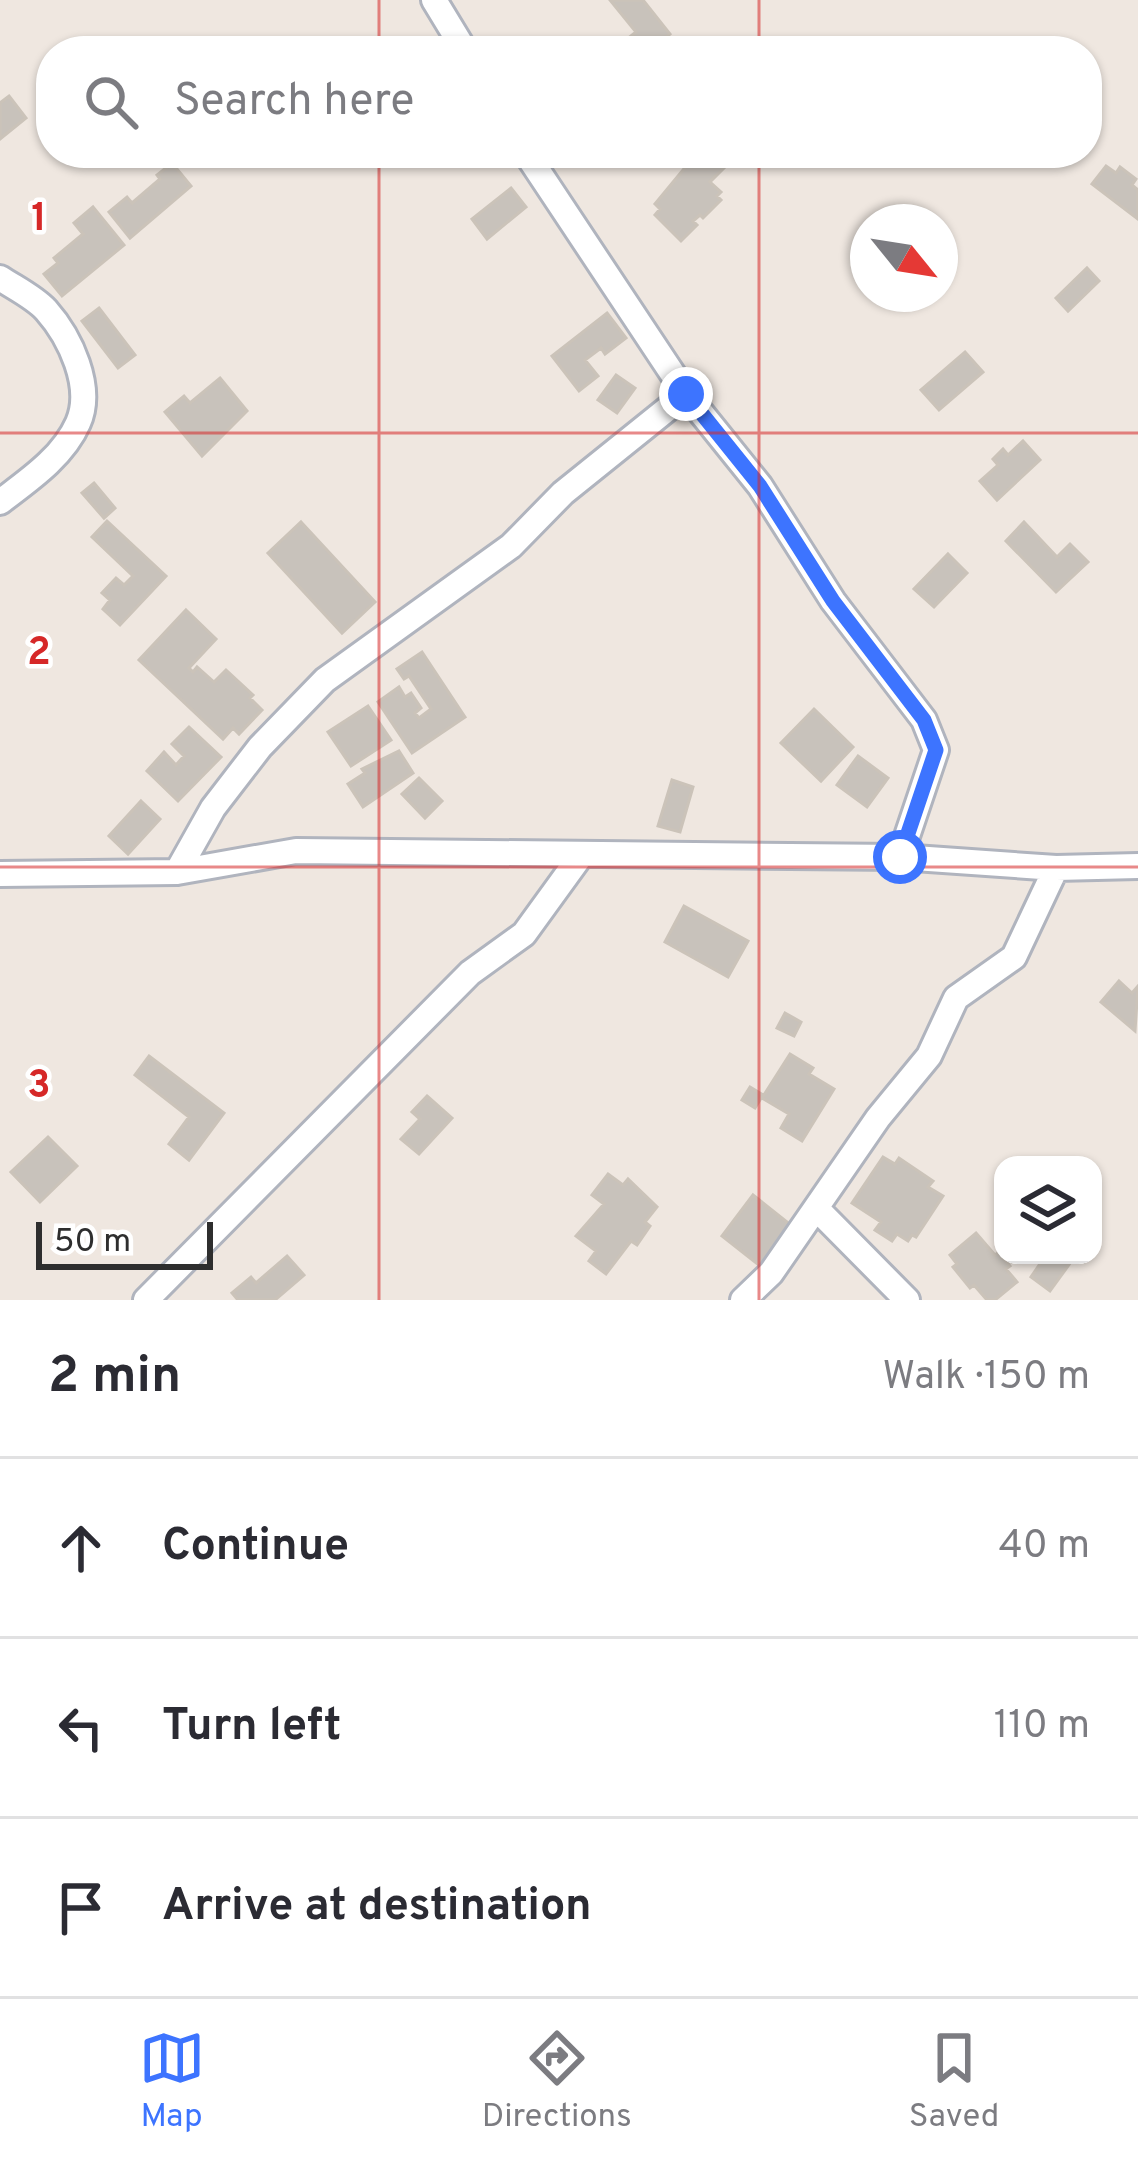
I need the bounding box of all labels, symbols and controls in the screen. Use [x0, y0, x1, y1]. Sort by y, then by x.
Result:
search box [36, 36, 1102, 168]
icon: search [78, 69, 144, 135]
text: Search here [174, 74, 414, 131]
text: 1 [31, 196, 47, 245]
north arrow [850, 204, 958, 312]
route end [659, 367, 713, 421]
text: 2 [27, 630, 51, 679]
route start [873, 830, 927, 884]
text: 3 [27, 1063, 51, 1112]
map controls [994, 1156, 1102, 1264]
button: layers [994, 1156, 1102, 1264]
scale bar [36, 1216, 213, 1269]
text: 50 m [54, 1222, 131, 1264]
text: 2 min [48, 1346, 181, 1411]
text: Walk · 150 m [883, 1354, 1090, 1403]
icon: ahead [48, 1515, 114, 1581]
text: Continue [162, 1519, 349, 1576]
text: 40 m [999, 1523, 1090, 1572]
icon: left [48, 1695, 114, 1761]
text: Turn left [162, 1699, 341, 1756]
text: 110 m [994, 1703, 1090, 1752]
icon: arrive [48, 1875, 114, 1941]
text: Arrive at destination [162, 1879, 592, 1936]
tab: Map [139, 2025, 205, 2139]
tab: Directions [482, 2025, 632, 2139]
tab: Saved [909, 2025, 999, 2139]

